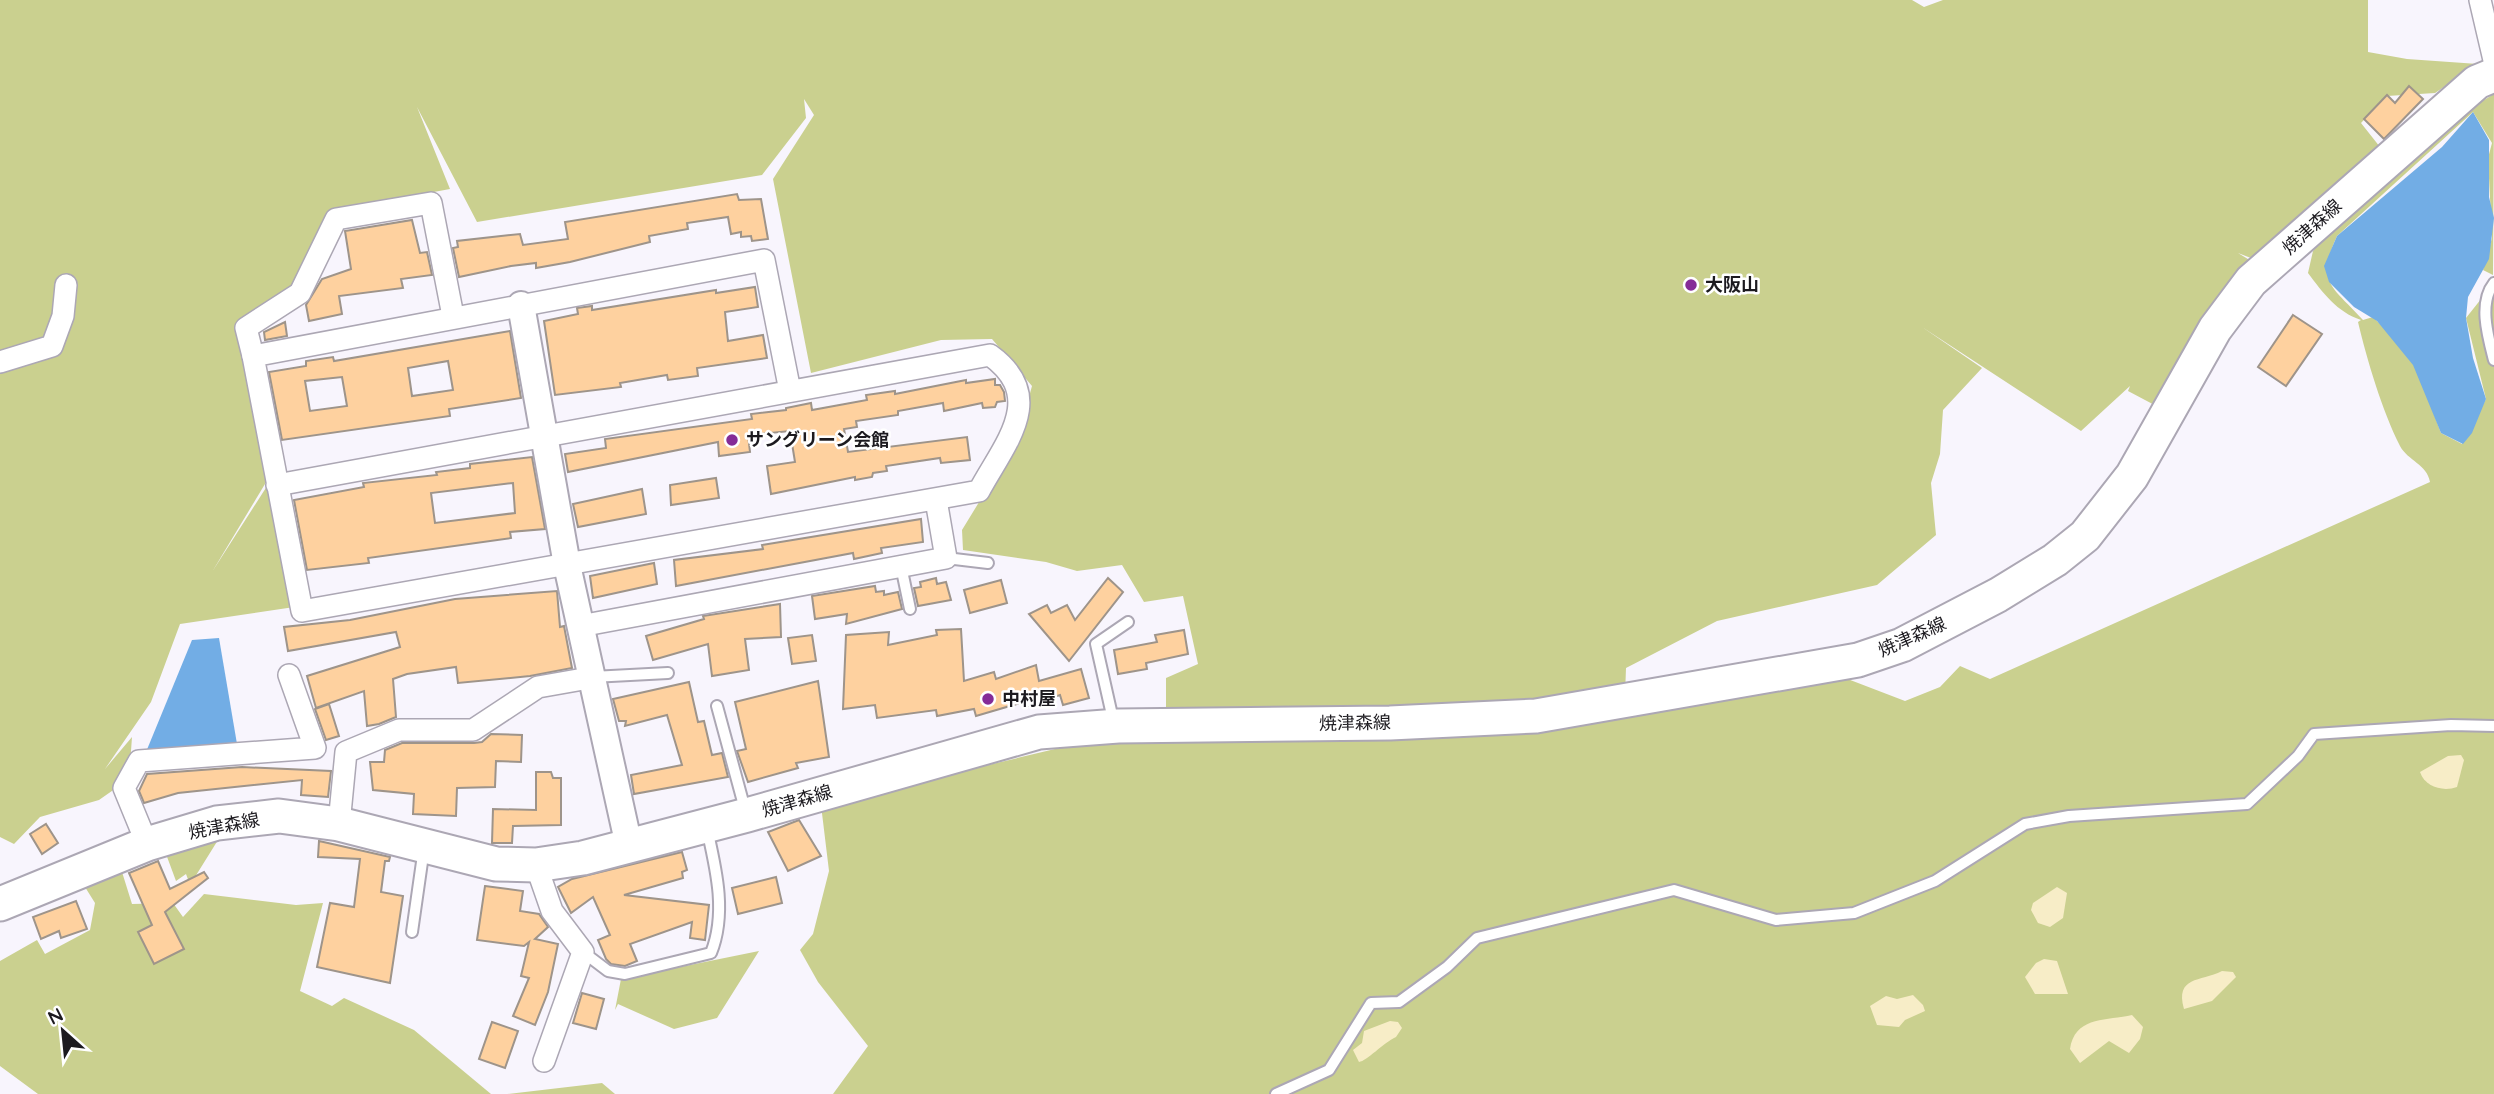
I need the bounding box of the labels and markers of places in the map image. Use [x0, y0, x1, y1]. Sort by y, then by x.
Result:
place label: 大阪山 [1705, 273, 1759, 296]
marker: 大阪山 [1683, 277, 1699, 293]
place label: サングリーン会館 [746, 428, 889, 451]
marker: サングリーン会館 [724, 432, 740, 448]
place label: 中村屋 [1002, 687, 1056, 710]
marker: 中村屋 [980, 691, 996, 707]

